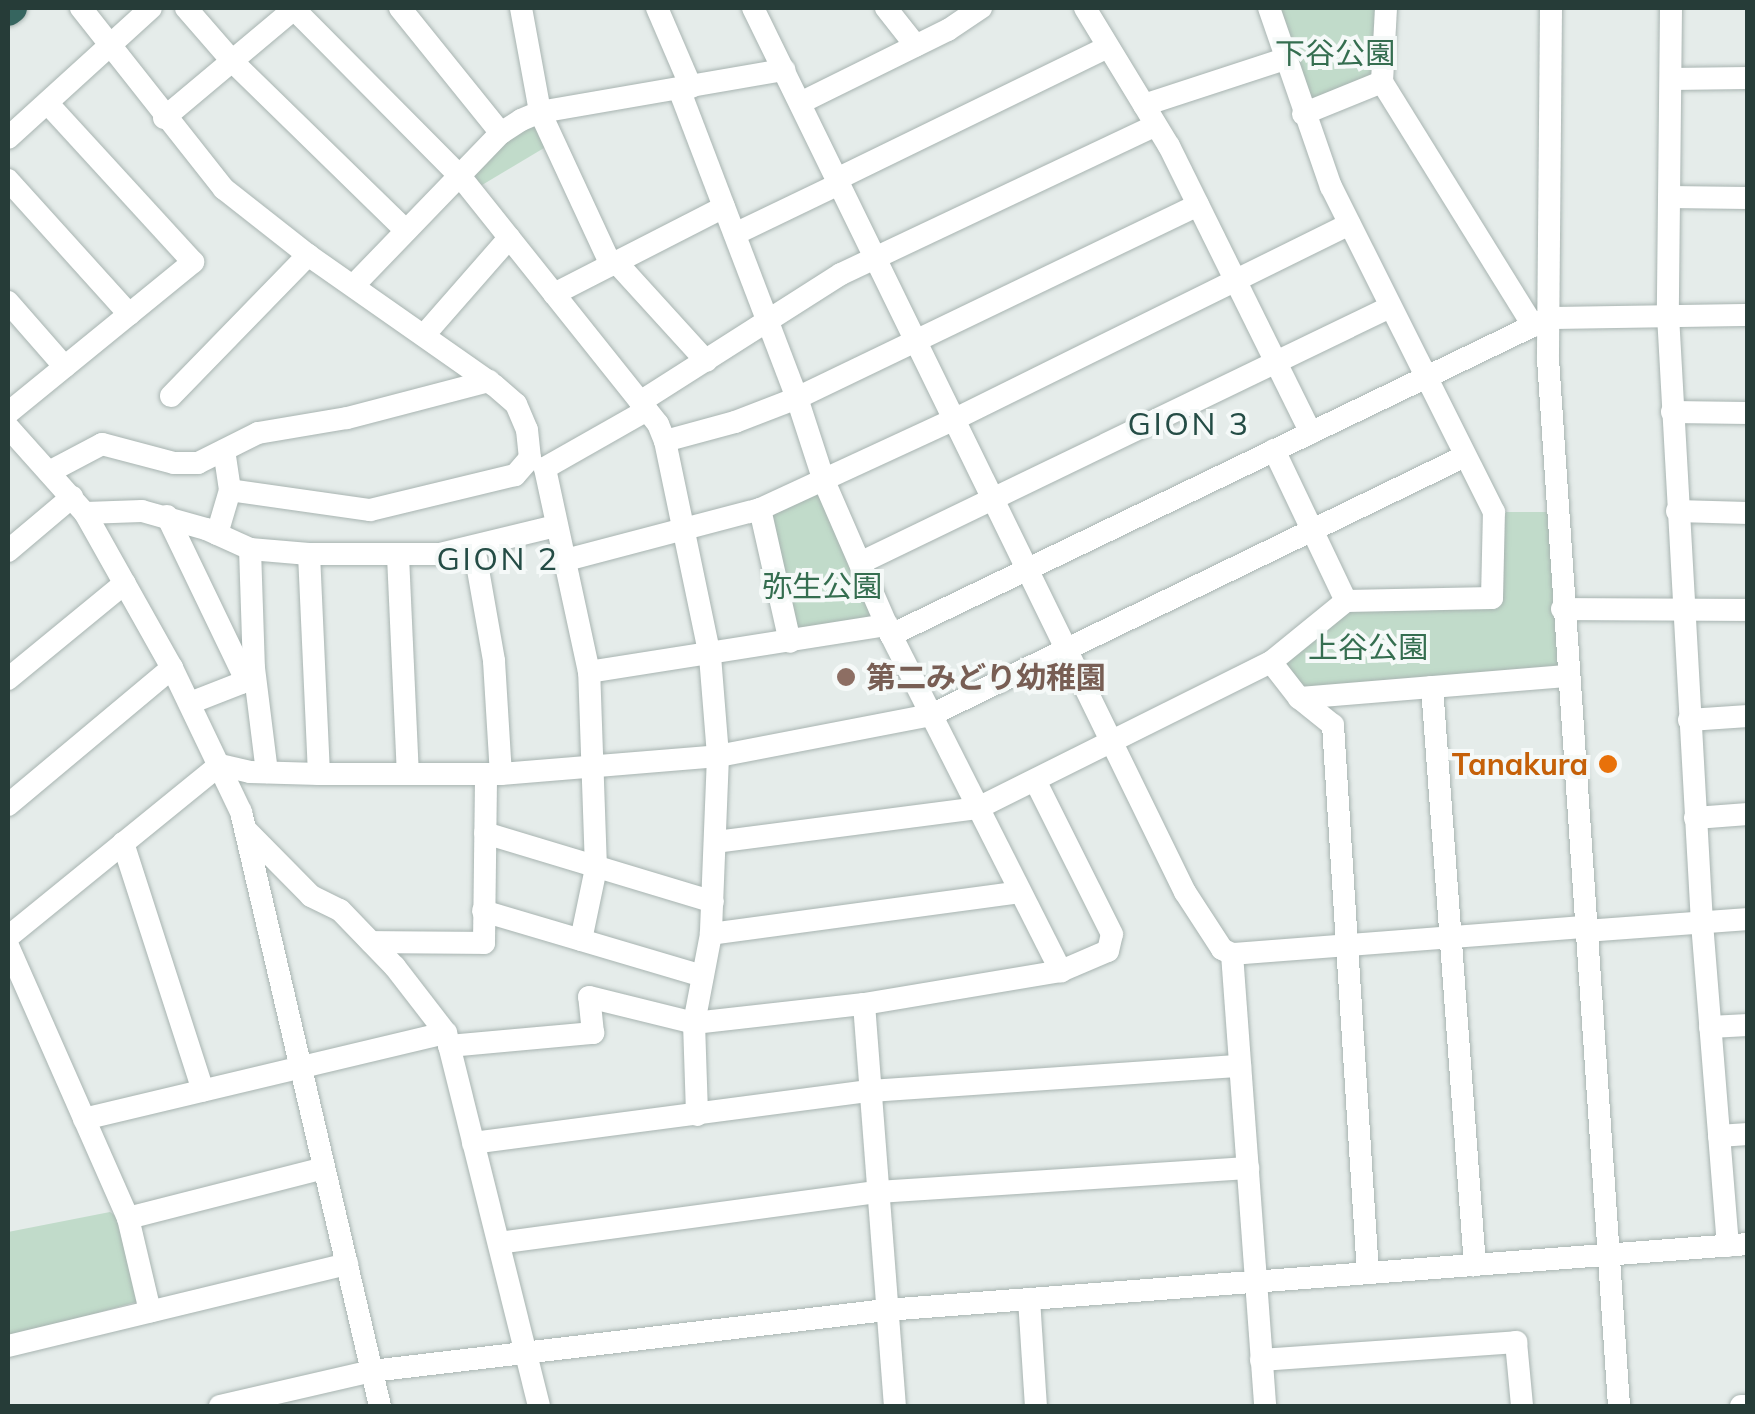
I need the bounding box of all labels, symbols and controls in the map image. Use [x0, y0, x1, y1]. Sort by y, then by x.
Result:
park label: 下谷公園 [1275, 35, 1395, 71]
district label: GION 3 [1128, 404, 1250, 442]
district label: GION 2 [437, 539, 559, 577]
park label: 弥生公園 [762, 568, 882, 604]
park label: 上谷公園 [1308, 629, 1428, 665]
place label: 第二みどり幼稚園 [866, 659, 1106, 695]
marker: 第二みどり幼稚園 [835, 666, 857, 688]
place label: Tanakura [1452, 746, 1588, 782]
marker: Tanakura [1597, 753, 1619, 775]

